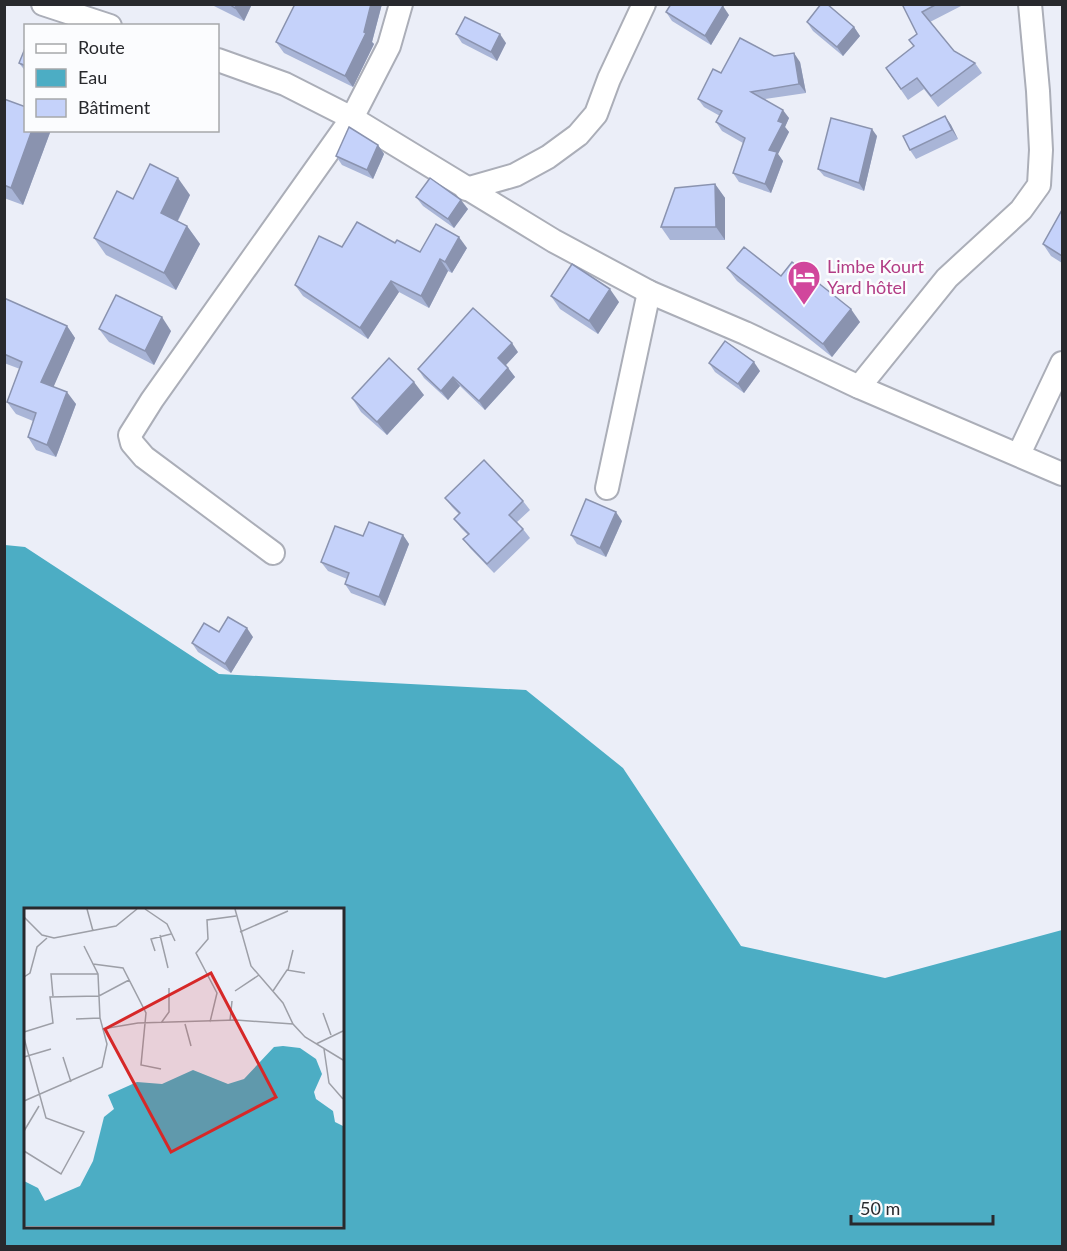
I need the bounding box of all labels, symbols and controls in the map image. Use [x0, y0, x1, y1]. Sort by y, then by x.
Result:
legend [24, 24, 219, 132]
text: Route [78, 36, 125, 58]
text: Eau [78, 66, 107, 88]
text: Bâtiment [78, 96, 151, 118]
place label: Limbe Kourt Yard hôtel [827, 255, 925, 298]
hotel icon: Limbe Kourt Yard hôtel [786, 259, 822, 306]
inset map [24, 908, 344, 1227]
scale bar [851, 1188, 994, 1226]
text: 50 m [860, 1197, 900, 1219]

